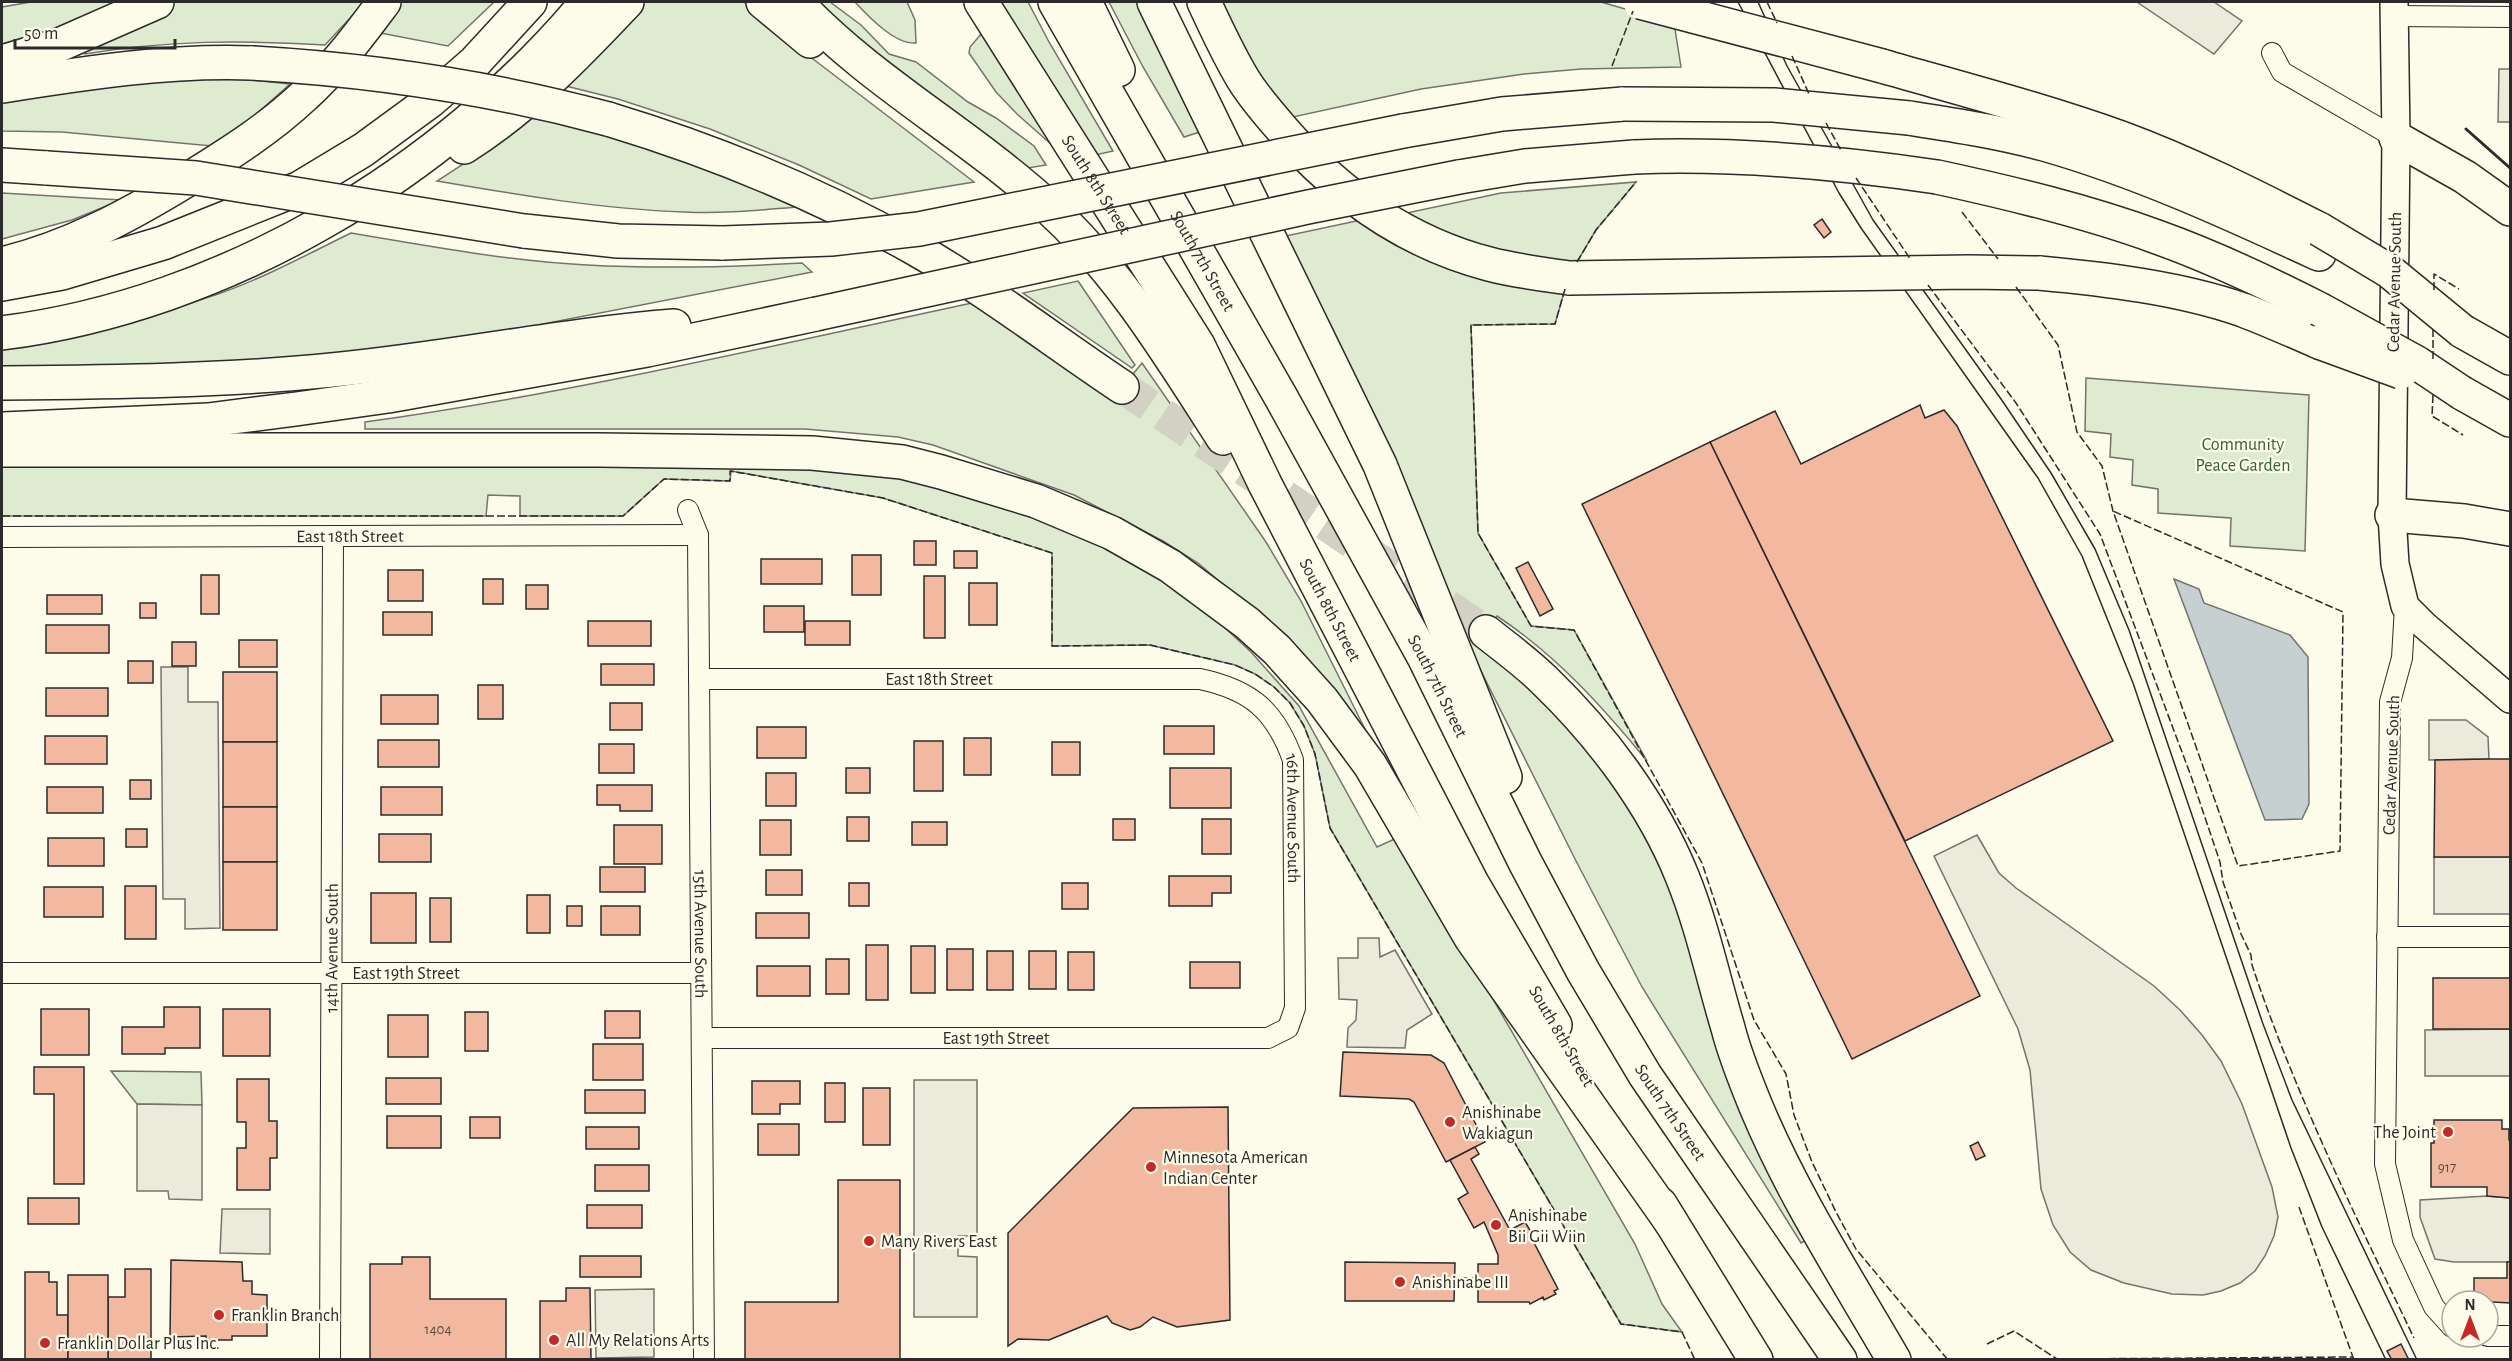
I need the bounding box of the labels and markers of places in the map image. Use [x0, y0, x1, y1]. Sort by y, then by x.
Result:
place label: Anishinabe Wakiagun [1462, 1104, 1541, 1143]
marker: Anishinabe Wakiagun [1443, 1115, 1457, 1129]
place label: The Joint [2373, 1124, 2436, 1142]
marker: The Joint [2441, 1125, 2455, 1139]
place label: Minnesota American Indian Center [1163, 1149, 1308, 1188]
marker: Minnesota American Indian Center [1144, 1160, 1158, 1174]
place label: Anishinabe Bii Gii Wiin [1508, 1207, 1587, 1246]
marker: Anishinabe Bii Gii Wiin [1489, 1218, 1503, 1232]
place label: Many Rivers East [881, 1233, 997, 1251]
marker: Many Rivers East [862, 1234, 876, 1248]
place label: Anishinabe III [1412, 1274, 1509, 1292]
marker: Anishinabe III [1393, 1275, 1407, 1289]
place label: Franklin Branch [231, 1307, 339, 1325]
marker: Franklin Branch [212, 1308, 226, 1322]
place label: All My Relations Arts [566, 1332, 709, 1350]
marker: All My Relations Arts [547, 1333, 561, 1347]
place label: Franklin Dollar Plus Inc. [57, 1335, 220, 1353]
marker: Franklin Dollar Plus Inc. [38, 1336, 52, 1350]

